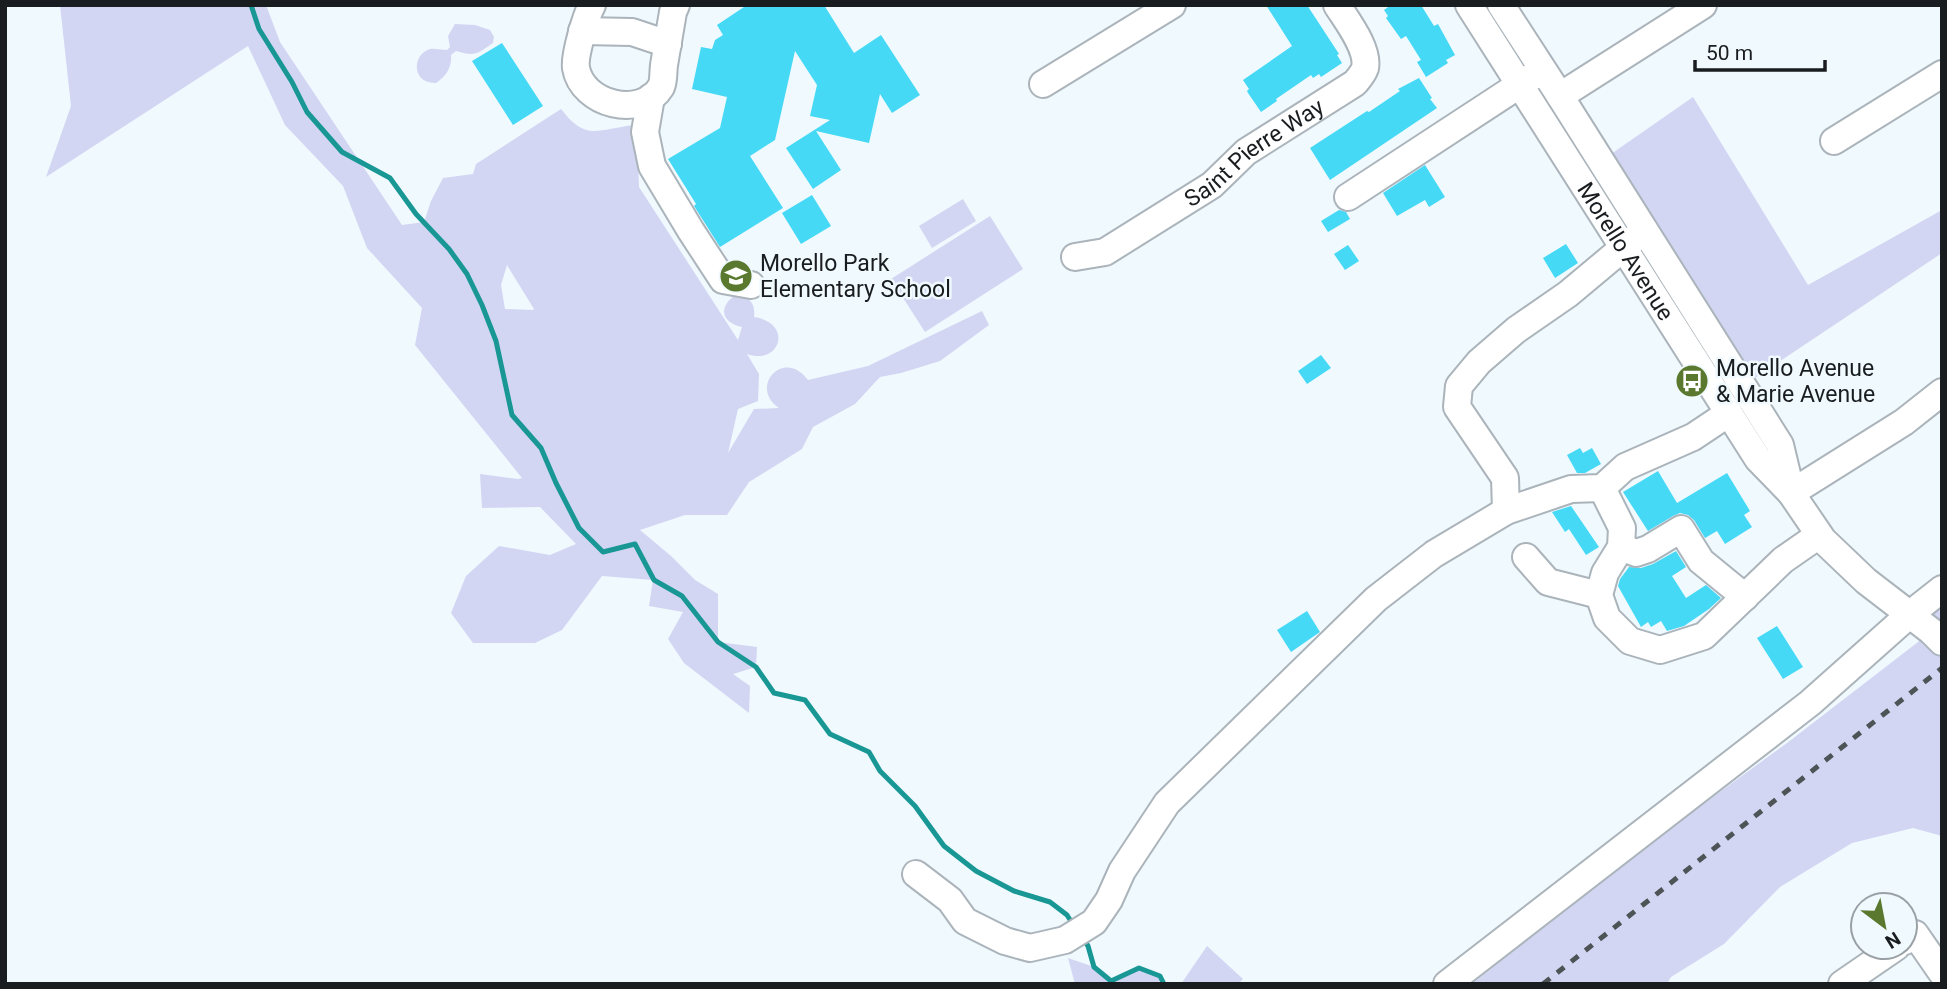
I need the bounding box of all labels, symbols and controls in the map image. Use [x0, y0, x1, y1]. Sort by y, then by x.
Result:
scale bar [1695, 28, 1825, 72]
text: 50 m [1706, 41, 1753, 65]
street label: Saint Pierre Way [1179, 93, 1329, 212]
street label: Morello Avenue [1572, 177, 1680, 325]
place label: Morello Park Elementary School [760, 250, 951, 303]
school or university icon: Morello Park Elementary School [717, 257, 755, 295]
place label: Morello Avenue & Marie Avenue [1716, 355, 1875, 408]
bus stop icon: Morello Avenue & Marie Avenue [1673, 362, 1711, 400]
north arrow [1849, 891, 1919, 961]
text: N [1881, 927, 1905, 953]

